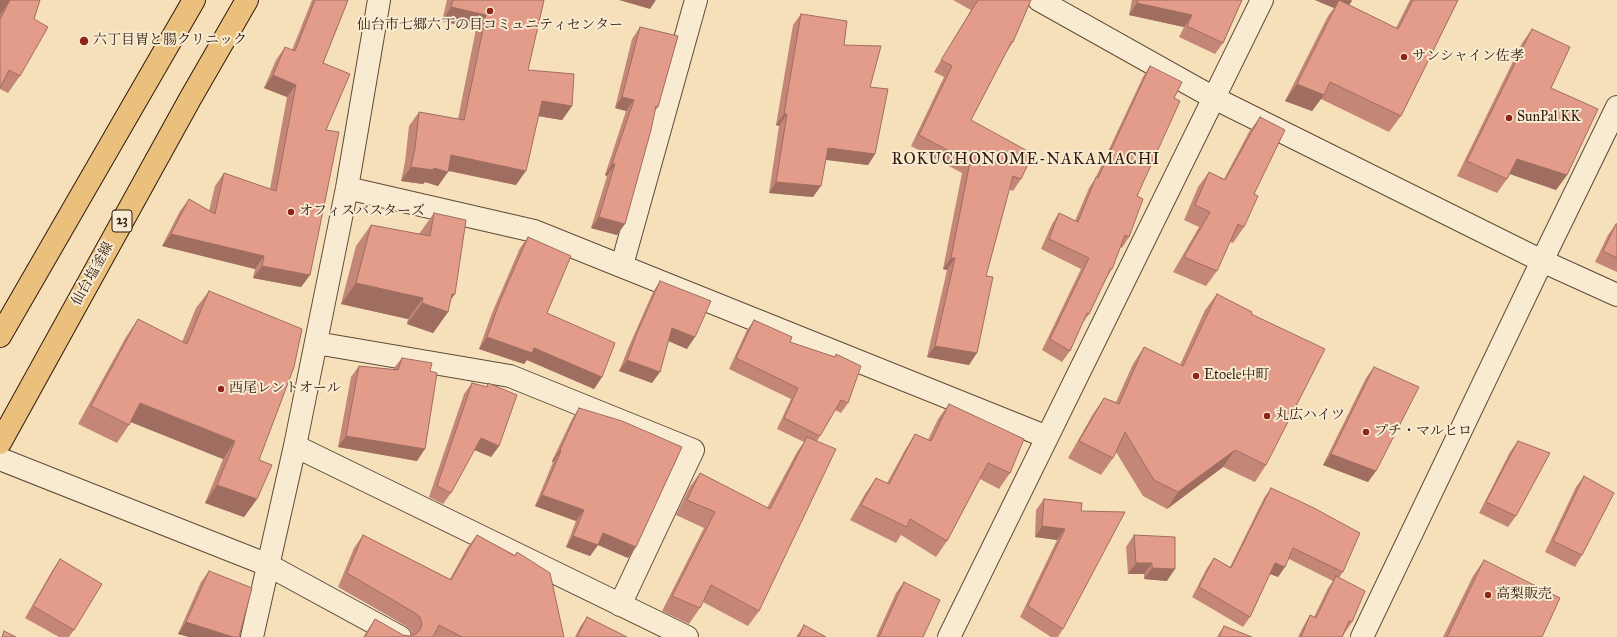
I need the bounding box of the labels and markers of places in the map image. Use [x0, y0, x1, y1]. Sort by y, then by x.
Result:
marker: 仙台市七郷六丁の目コミュニティセンター [485, 6, 495, 16]
place label: 仙台市七郷六丁の目コミュニティセンター [357, 18, 623, 34]
place label: 六丁目胃と腸クリニック [93, 33, 247, 49]
marker: 六丁目胃と腸クリニック [78, 35, 90, 47]
place label: サンシャイン佐孝 [1412, 49, 1524, 65]
marker: サンシャイン佐孝 [1399, 52, 1409, 62]
place label: SunPal KK [1517, 110, 1580, 126]
marker: SunPal KK [1504, 113, 1514, 123]
place label: オフィスバスターズ [299, 204, 425, 220]
marker: オフィスバスターズ [286, 207, 296, 217]
place label: Etoele中町 [1204, 368, 1270, 384]
marker: Etoele中町 [1191, 371, 1201, 381]
place label: 西尾レントオール [229, 381, 341, 397]
marker: 西尾レントオール [216, 384, 226, 394]
place label: 丸広ハイツ [1275, 408, 1345, 424]
marker: 丸広ハイツ [1262, 411, 1272, 421]
place label: プチ・マルヒロ [1374, 424, 1472, 440]
marker: プチ・マルヒロ [1361, 427, 1371, 437]
place label: 高梨販売 [1496, 587, 1552, 603]
marker: 高梨販売 [1483, 590, 1493, 600]

